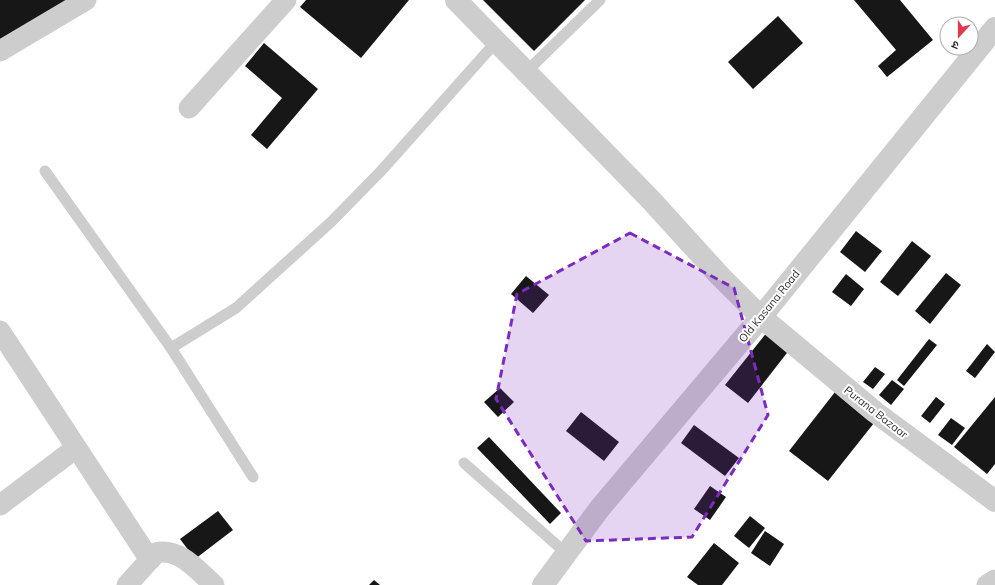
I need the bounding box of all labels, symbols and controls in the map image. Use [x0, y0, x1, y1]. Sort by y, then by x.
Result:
north arrow [939, 16, 979, 56]
text: उ [949, 37, 961, 53]
street label: Old Kasana Road [736, 267, 802, 345]
street label: Purana Bazaar [841, 383, 911, 441]

